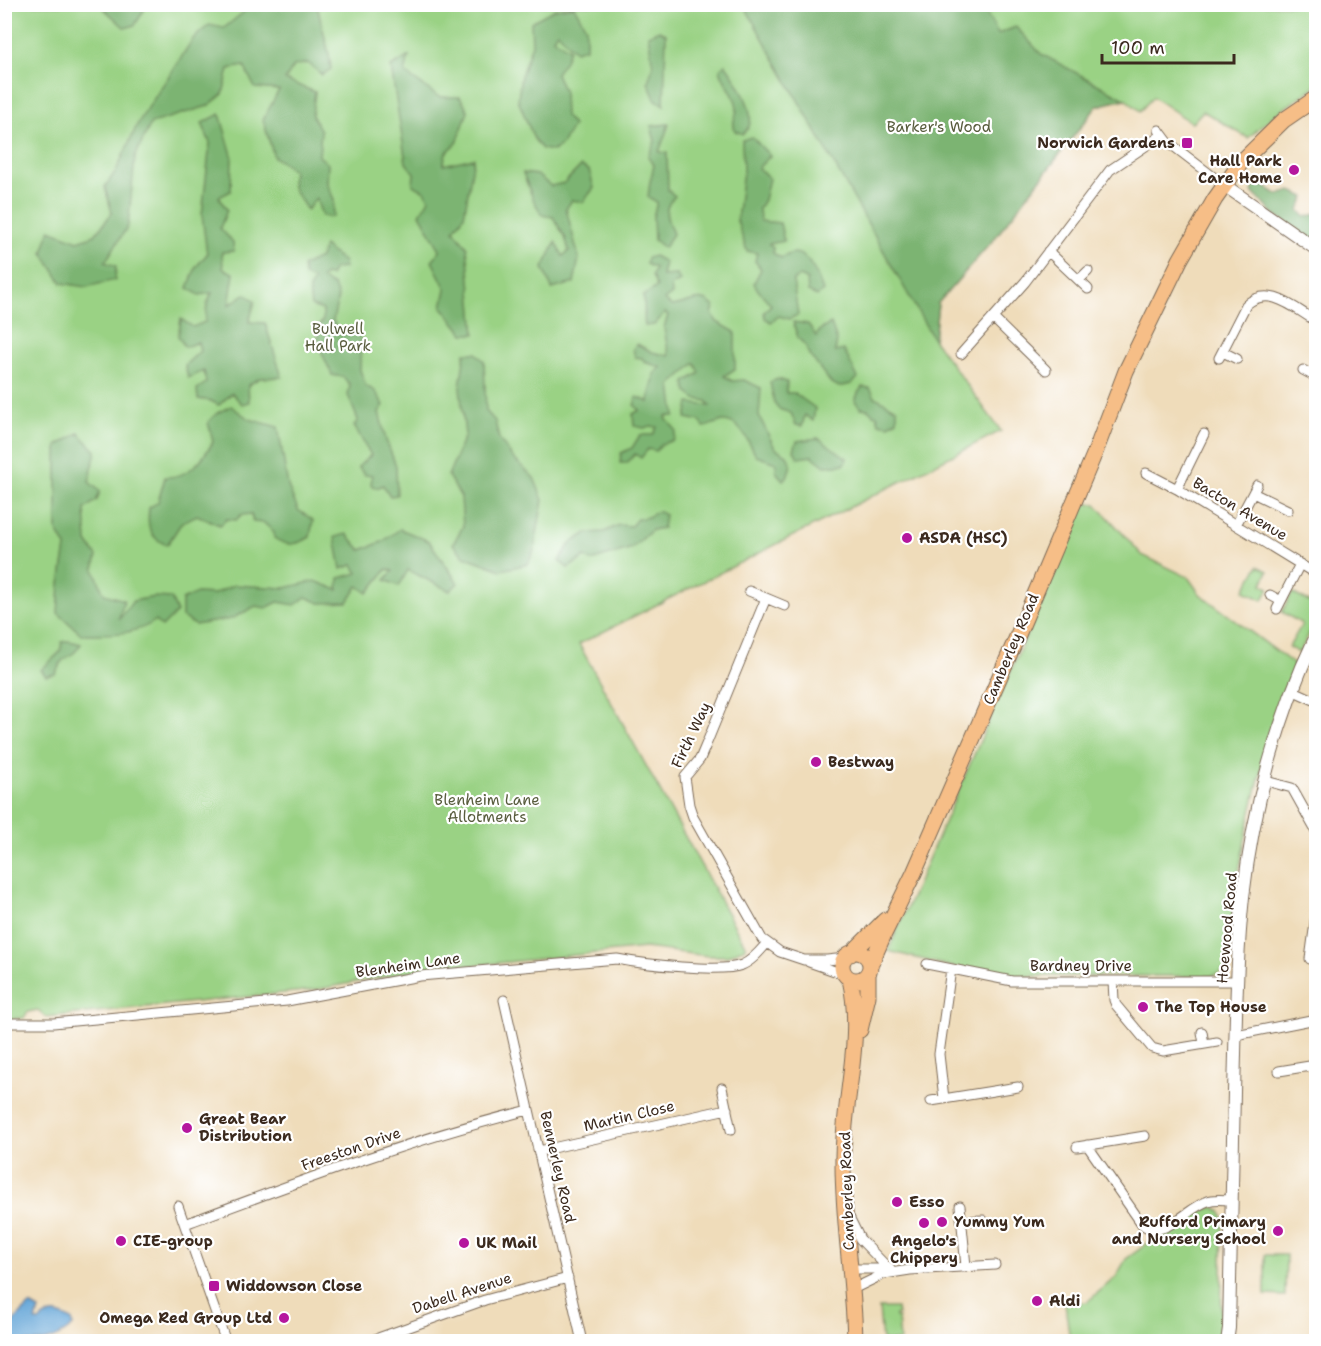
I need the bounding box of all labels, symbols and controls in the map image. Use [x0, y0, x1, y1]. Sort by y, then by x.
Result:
scale bar [1102, 27, 1234, 65]
text: 100 m [1111, 36, 1165, 60]
park label: Barker's Wood [887, 117, 992, 137]
place label: Norwich Gardens [1037, 133, 1175, 153]
marker: Norwich Gardens [1180, 136, 1194, 150]
place label: Hall Park Care Home [1198, 151, 1282, 188]
marker: Hall Park Care Home [1287, 163, 1301, 177]
park label: Bulwell Hall Park [305, 319, 371, 356]
street label: Bacton Avenue [1189, 473, 1291, 545]
place label: ASDA (HSC) [919, 528, 1007, 548]
marker: ASDA (HSC) [900, 531, 914, 545]
street label: Camberley Road [979, 590, 1044, 708]
street label: Firth Way [666, 699, 716, 771]
place label: Bestway [828, 752, 894, 772]
marker: Bestway [809, 755, 823, 769]
park label: Blenheim Lane Allotments [434, 790, 540, 827]
street label: Hoewood Road [1212, 871, 1242, 984]
street label: Blenheim Lane [354, 948, 462, 982]
street label: Bardney Drive [1030, 956, 1132, 976]
place label: The Top House [1155, 997, 1267, 1017]
marker: The Top House [1136, 1000, 1150, 1014]
street label: Martin Close [582, 1096, 676, 1136]
place label: Great Bear Distribution [199, 1109, 292, 1146]
street label: Bennerley Road [535, 1109, 581, 1225]
marker: Great Bear Distribution [180, 1121, 194, 1135]
street label: Freeston Drive [299, 1123, 403, 1175]
street label: Camberley Road [835, 1131, 859, 1251]
place label: Esso [909, 1192, 945, 1212]
marker: Esso [890, 1195, 904, 1209]
place label: Yummy Yum [954, 1212, 1045, 1232]
place label: Rufford Primary and Nursery School [1112, 1212, 1266, 1249]
marker: Yummy Yum [935, 1215, 949, 1229]
marker: Angelo's Chippery [917, 1216, 931, 1230]
marker: Rufford Primary and Nursery School [1271, 1224, 1285, 1238]
place label: CIE-group [133, 1231, 213, 1251]
place label: Angelo's Chippery [890, 1231, 958, 1268]
place label: UK Mail [476, 1233, 537, 1253]
marker: CIE-group [114, 1234, 128, 1248]
marker: UK Mail [457, 1236, 471, 1250]
street label: Dabell Avenue [410, 1268, 514, 1318]
place label: Widdowson Close [226, 1276, 362, 1296]
marker: Widdowson Close [207, 1279, 221, 1293]
place label: Aldi [1049, 1291, 1080, 1311]
marker: Aldi [1030, 1294, 1044, 1308]
place label: Omega Red Group Ltd [99, 1308, 272, 1328]
marker: Omega Red Group Ltd [277, 1311, 291, 1325]

